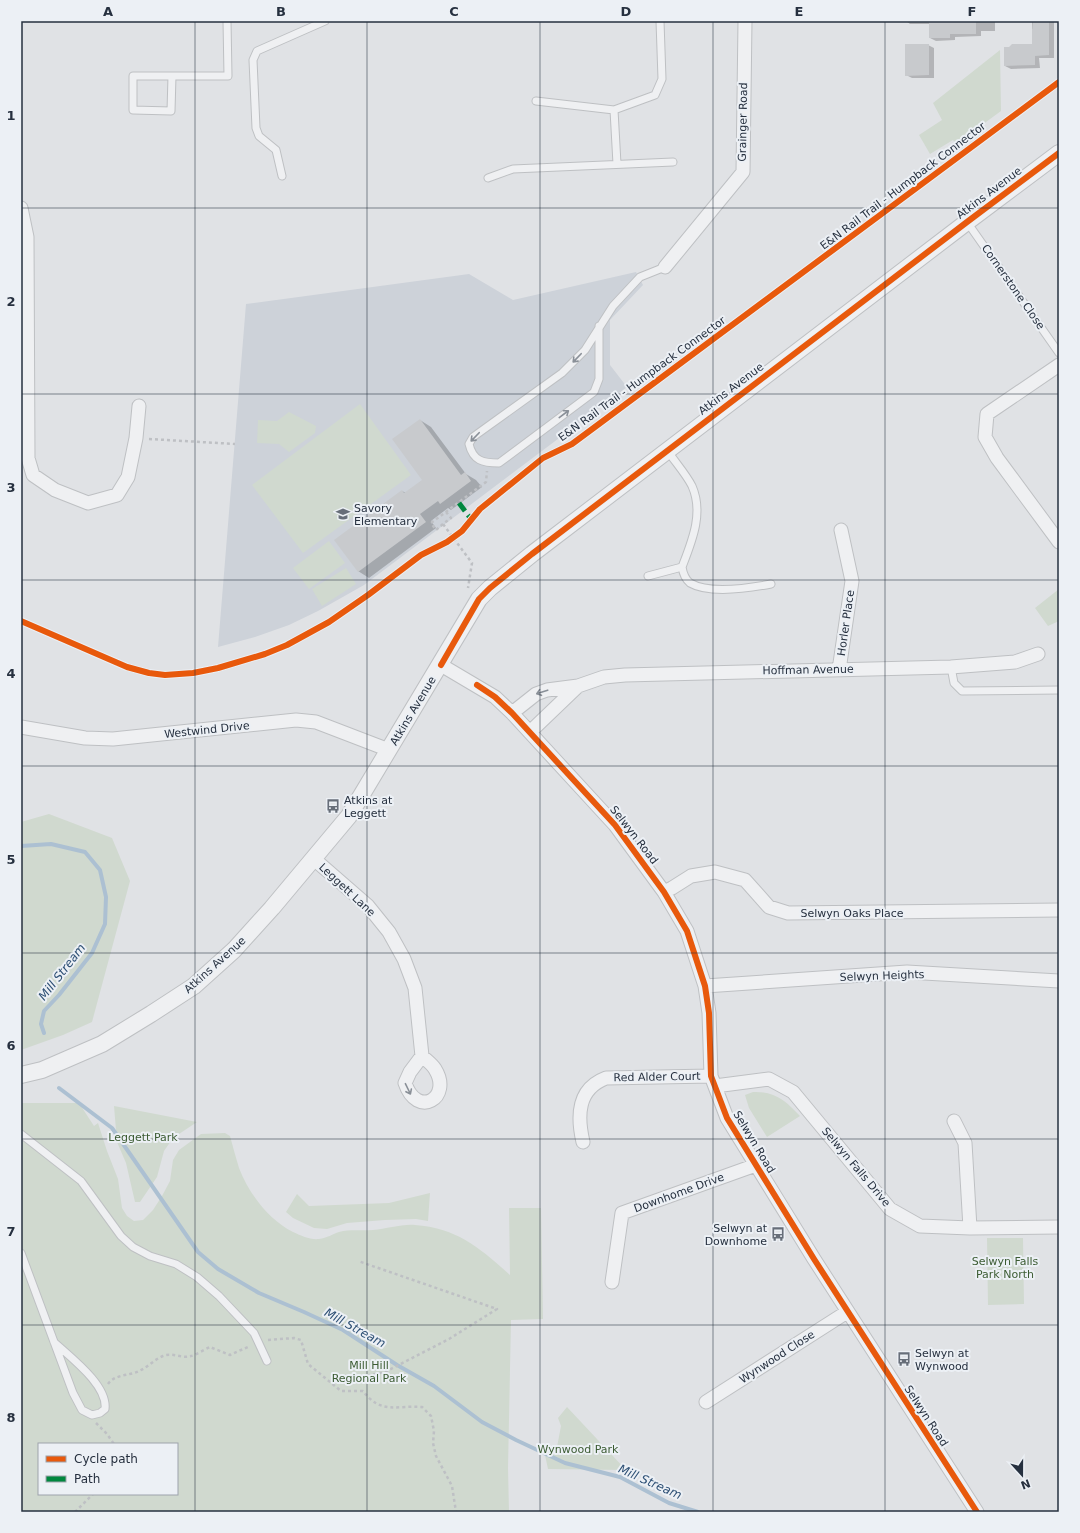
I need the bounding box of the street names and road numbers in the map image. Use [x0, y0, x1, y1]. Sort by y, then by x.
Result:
street label: Grainger Road [736, 82, 750, 162]
street label: E&N Rail Trail - Humpback Connector [818, 119, 989, 253]
street label: Atkins Avenue [954, 164, 1024, 222]
street label: Cornerstone Close [979, 242, 1047, 332]
street label: E&N Rail Trail - Humpback Connector [556, 314, 729, 444]
street label: Atkins Avenue [696, 360, 766, 418]
street label: Horler Place [835, 589, 857, 657]
street label: Hoffman Avenue [762, 663, 854, 677]
street label: Atkins Avenue [387, 674, 439, 748]
street label: Westwind Drive [164, 719, 251, 741]
street label: Selwyn Road [607, 803, 661, 867]
street label: Leggett Lane [316, 861, 378, 920]
street label: Selwyn Oaks Place [800, 907, 904, 920]
street label: Atkins Avenue [182, 934, 249, 996]
street label: Selwyn Heights [839, 968, 925, 984]
street label: Red Alder Court [613, 1070, 701, 1084]
street label: Selwyn Road [730, 1108, 778, 1176]
street label: Selwyn Falls Drive [819, 1125, 893, 1209]
street label: Downhome Drive [632, 1171, 726, 1215]
street label: Wynwood Close [737, 1328, 817, 1386]
street label: Selwyn Road [901, 1383, 951, 1449]

